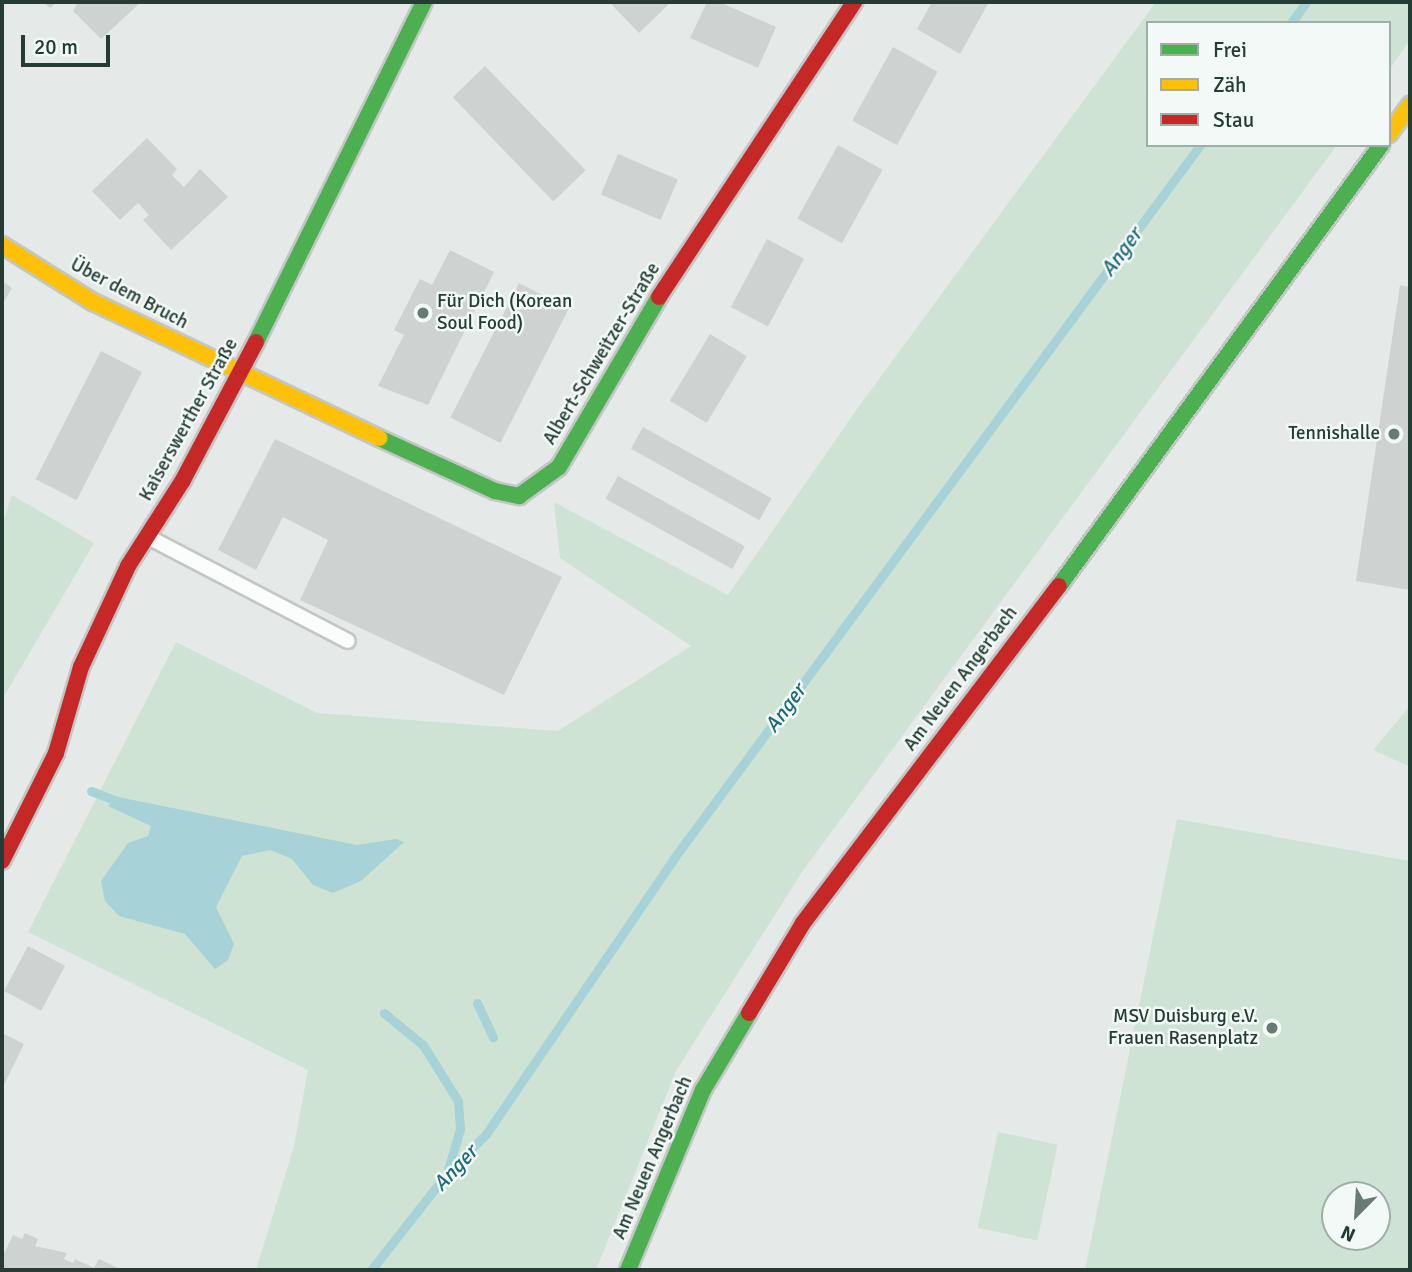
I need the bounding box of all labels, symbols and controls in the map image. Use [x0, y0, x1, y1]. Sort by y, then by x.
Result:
scale bar [24, 21, 114, 65]
legend [1146, 21, 1391, 147]
text: 20 m [34, 34, 78, 60]
text: Frei [1213, 37, 1247, 63]
text: Zäh [1213, 72, 1247, 98]
text: Stau [1213, 107, 1254, 133]
water label: Anger [1095, 223, 1147, 281]
street label: Über dem Bruch [66, 253, 192, 335]
street label: Albert-Schweitzer-Straße [539, 259, 665, 449]
place label: Für Dich (Korean Soul Food) [437, 291, 572, 335]
marker: Für Dich (Korean Soul Food) [415, 305, 431, 321]
street label: Kaiserswerther Straße [135, 335, 243, 505]
place label: Tennishalle [1288, 423, 1380, 445]
marker: Tennishalle [1386, 426, 1402, 442]
street label: Am Neuen Angerbach [899, 602, 1023, 756]
water label: Anger [759, 679, 811, 737]
place label: MSV Duisburg e.V. Frauen Rasenplatz [1108, 1006, 1258, 1050]
marker: MSV Duisburg e.V. Frauen Rasenplatz [1264, 1020, 1280, 1036]
street label: Am Neuen Angerbach [608, 1073, 698, 1243]
water label: Anger [427, 1140, 483, 1196]
north arrow [1321, 1181, 1391, 1251]
text: N [1337, 1220, 1359, 1247]

